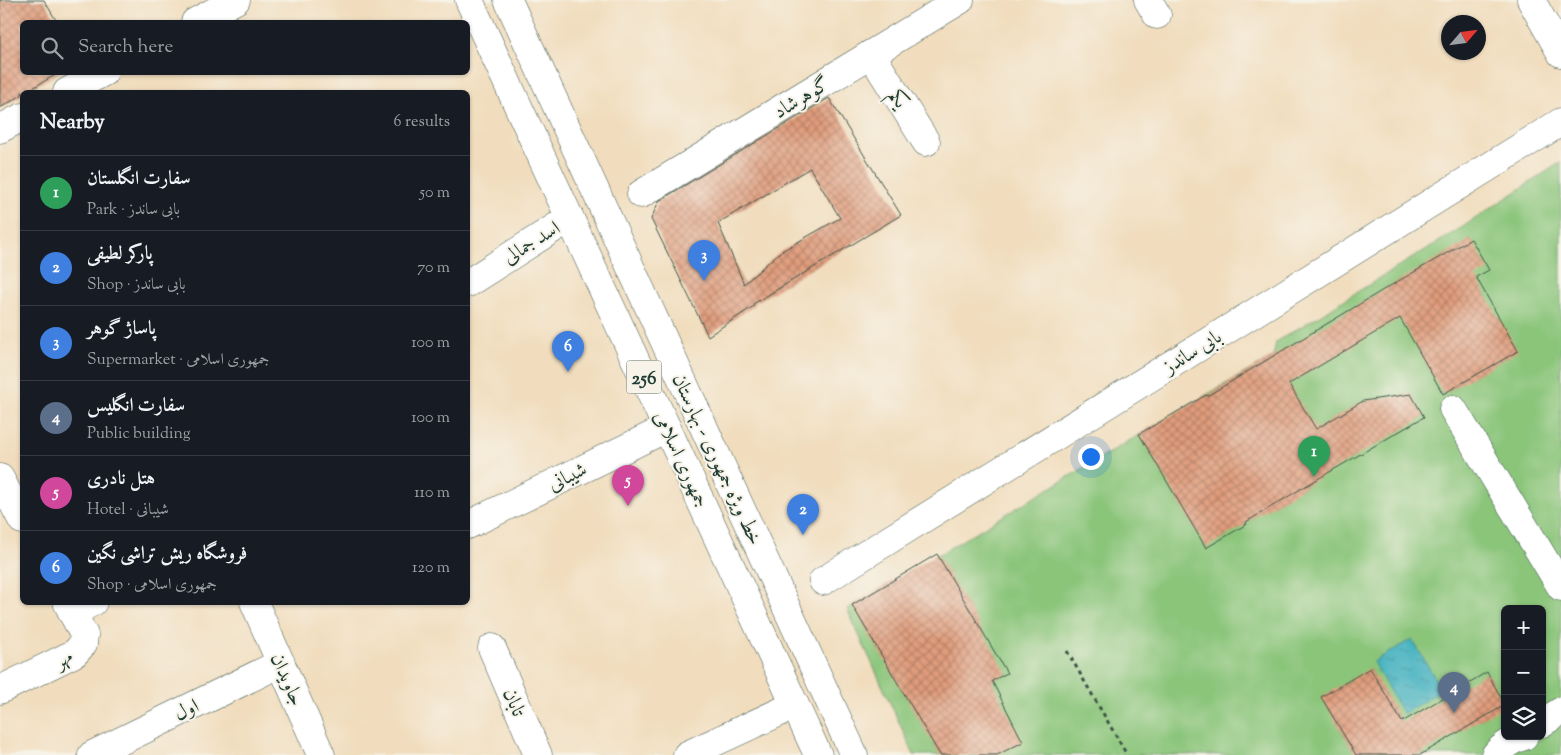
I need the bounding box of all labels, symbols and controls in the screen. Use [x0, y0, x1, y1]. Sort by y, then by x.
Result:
north arrow [1441, 15, 1486, 60]
search box [20, 20, 470, 75]
icon: search [38, 34, 66, 62]
text: Search here [78, 34, 173, 61]
street label: گوهرشاد [769, 71, 836, 127]
street label: یکم [878, 84, 914, 117]
text: Nearby [40, 108, 105, 138]
text: 6 results [394, 111, 450, 134]
text: سفارت انگلستان [87, 166, 191, 193]
text: 1 [53, 182, 59, 205]
text: 50 m [419, 182, 450, 205]
text: Park · بابی ساندز [87, 199, 180, 222]
street label: اسد جمالی [498, 215, 567, 273]
pin: 3 [688, 240, 720, 281]
text: پارکر لطیفی [87, 241, 153, 268]
text: 2 [52, 257, 60, 280]
text: 70 m [417, 257, 450, 280]
text: Shop · بابی ساندز [87, 274, 186, 297]
text: پاساژ گوهر [87, 316, 156, 343]
street label: بابی ساندز [1157, 324, 1228, 384]
pin: 6 [552, 331, 584, 372]
text: 3 [53, 332, 59, 355]
text: 100 m [411, 332, 450, 355]
text: Supermarket · جمهوری اسلامی [87, 349, 269, 372]
road number: 256 [626, 361, 662, 394]
street label: خط ویژه جمهوری - بهارستان [663, 369, 768, 551]
text: سفارت انگلیس [87, 393, 185, 420]
text: 4 [52, 407, 60, 430]
text: 100 m [411, 407, 450, 430]
street label: جمهوری اسلامی [645, 407, 715, 513]
text: Public building [87, 423, 191, 446]
pin: 1 [1298, 436, 1330, 477]
your location [1078, 444, 1104, 470]
street label: شیبانی [544, 456, 593, 500]
pin: 5 [612, 465, 644, 506]
text: هتل نادری [87, 466, 155, 493]
text: 5 [53, 482, 59, 505]
text: 110 m [414, 482, 450, 505]
pin: 2 [787, 494, 819, 535]
text: Hotel · شیبانی [87, 499, 169, 522]
text: فروشگاه ریش تراشی نگین [87, 541, 247, 568]
text: 6 [52, 557, 60, 580]
text: 120 m [412, 557, 450, 580]
text: Shop · جمهوری اسلامی [87, 574, 217, 597]
map controls [1501, 605, 1546, 740]
button: + [1501, 605, 1546, 650]
street label: مهر [48, 643, 79, 678]
street label: جاویدان [261, 649, 310, 711]
button: − [1501, 650, 1546, 695]
pin: 4 [1438, 672, 1470, 713]
street label: تابان [494, 684, 532, 722]
street label: اول [170, 693, 204, 730]
button: layers [1501, 695, 1546, 740]

